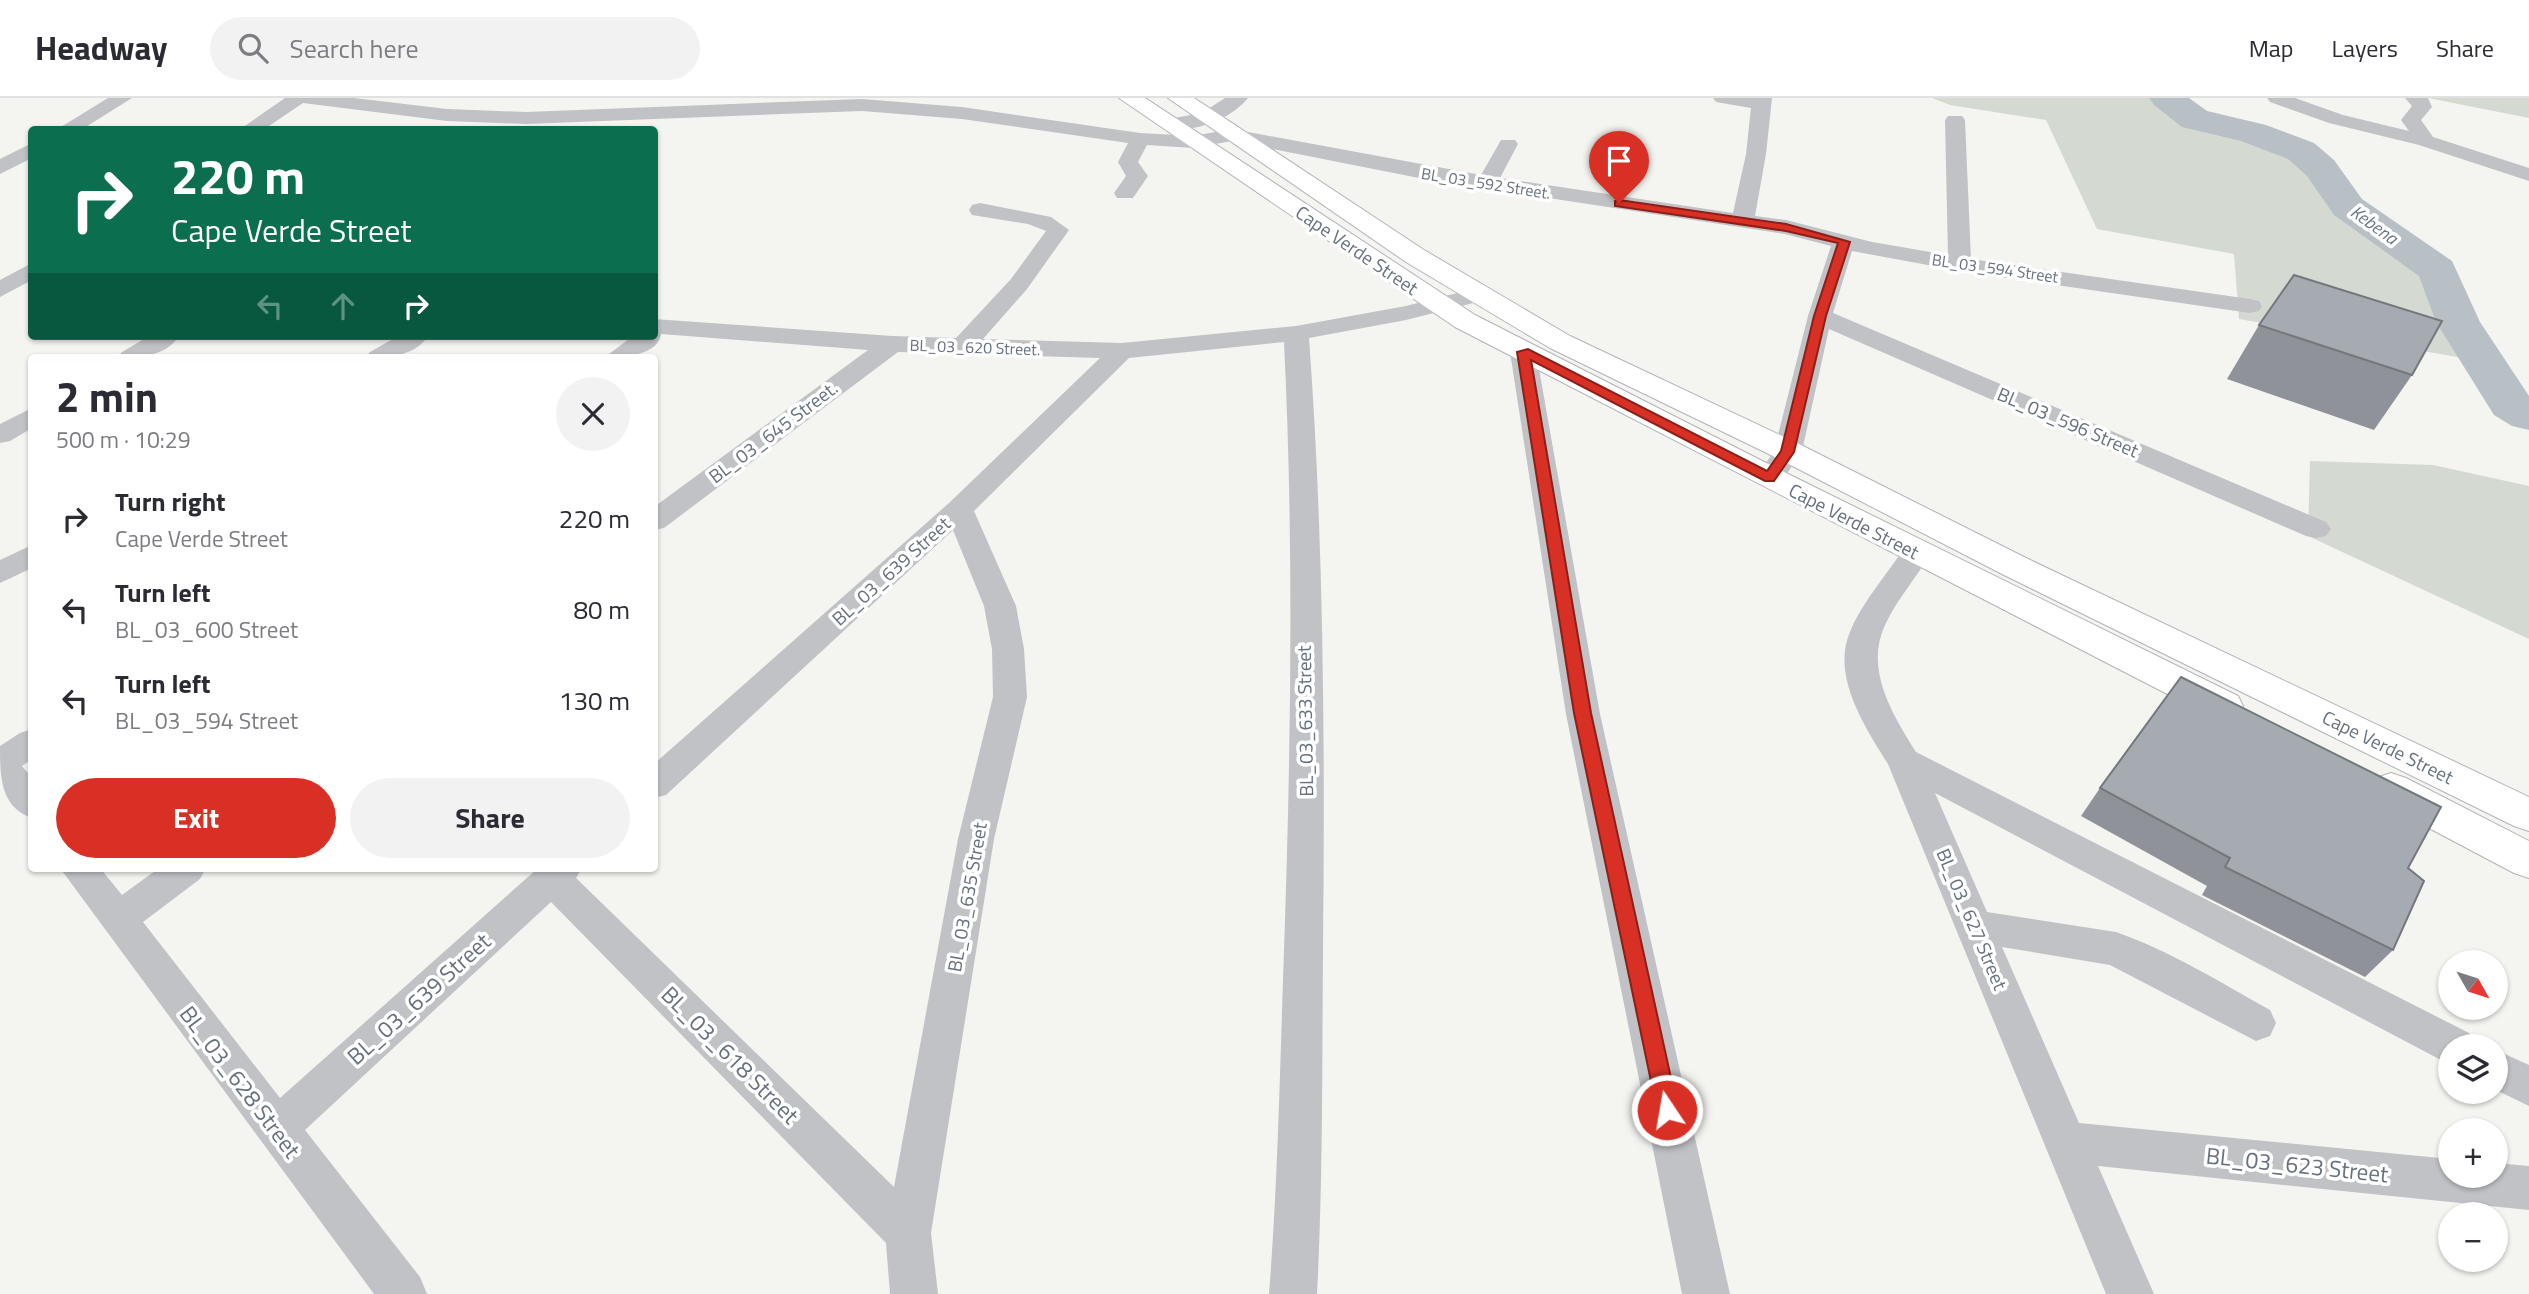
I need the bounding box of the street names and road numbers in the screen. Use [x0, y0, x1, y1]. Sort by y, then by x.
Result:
street label: BL_03_592 Street. [1420, 161, 1552, 205]
street label: Cape Verde Street [1290, 198, 1425, 302]
street label: BL_03_594 Street [1930, 247, 2060, 289]
street label: BL_03_620 Street. [909, 333, 1041, 361]
street label: BL_03_645 Street. [702, 373, 843, 490]
street label: BL_03_596 Street [1993, 379, 2144, 465]
street label: Cape Verde Street [1784, 475, 1925, 566]
street label: BL_03_639 Street [825, 509, 957, 632]
street label: BL_03_633 Street [1289, 645, 1320, 797]
street label: Cape Verde Street [2318, 702, 2459, 791]
street label: BL_03_635 Street [939, 820, 994, 974]
street label: BL_03_627 Street [1930, 844, 2015, 994]
street label: BL_03_639 Street [339, 924, 498, 1073]
street label: BL_03_618 Street [653, 978, 807, 1132]
street label: BL_03_628 Street [171, 998, 309, 1165]
street label: BL_03_623 Street [2204, 1138, 2390, 1191]

